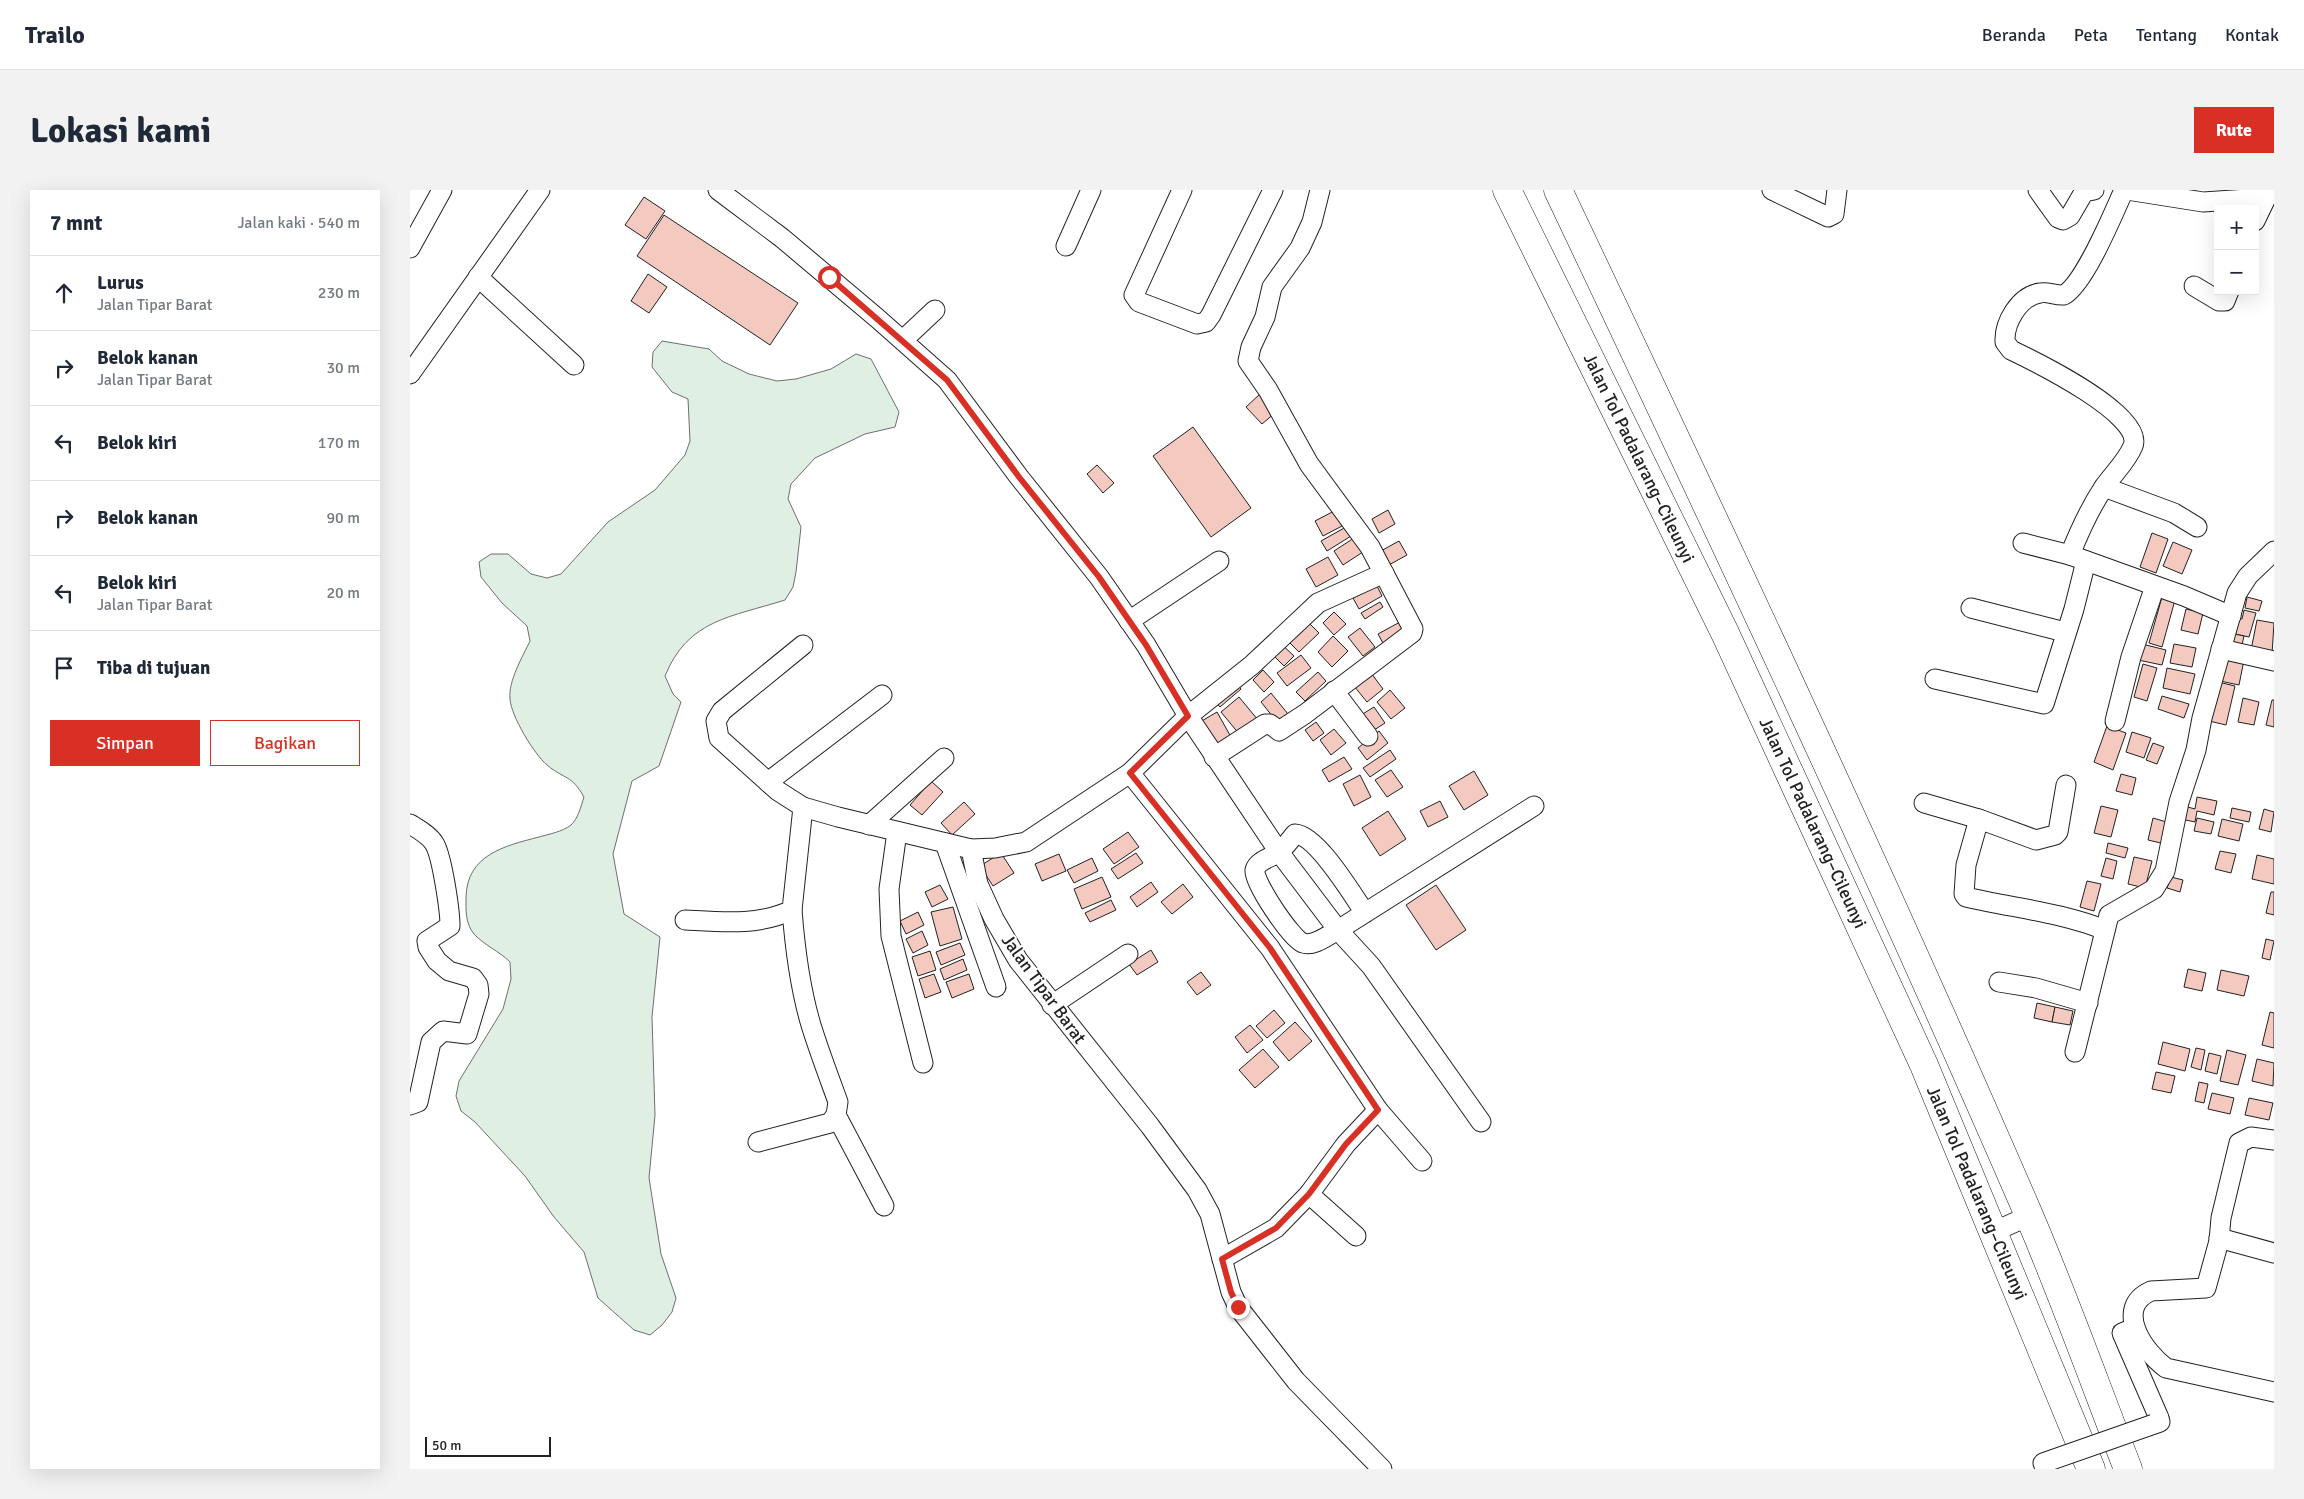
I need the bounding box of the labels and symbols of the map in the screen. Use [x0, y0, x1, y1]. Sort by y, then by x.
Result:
route start [818, 266, 841, 289]
street label: Jalan Tol Padalarang–Cileunyi [1579, 350, 1699, 566]
street label: Jalan Tol Padalarang–Cileunyi [1754, 714, 1872, 932]
street label: Jalan Tipar Barat [997, 930, 1091, 1048]
street label: Jalan Tol Padalarang–Cileunyi [1922, 1083, 2032, 1303]
route end [1227, 1296, 1250, 1319]
scale bar [425, 1434, 551, 1457]

